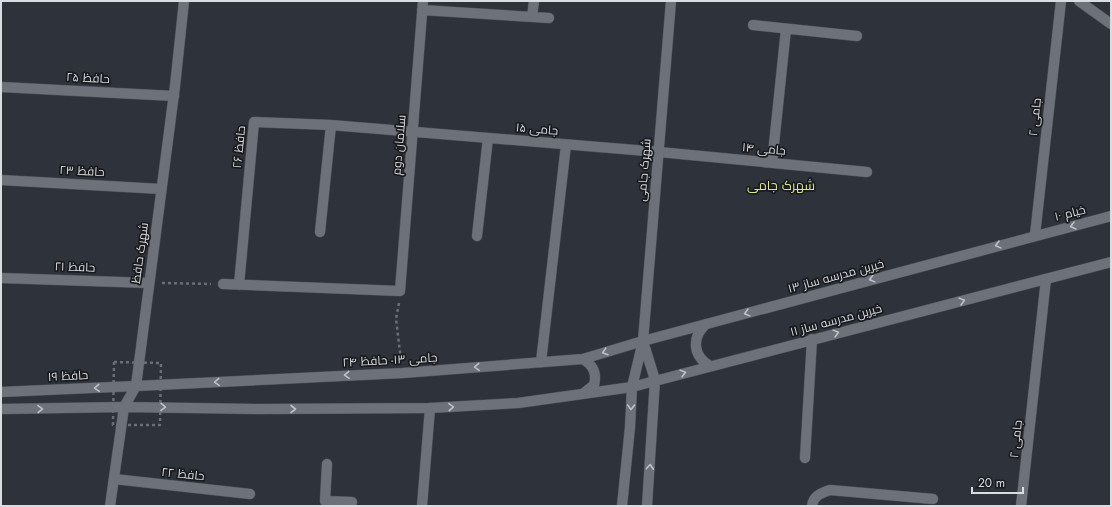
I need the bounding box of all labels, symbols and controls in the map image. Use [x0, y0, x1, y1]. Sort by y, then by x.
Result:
street label: حافظ ۲۵ [66, 68, 110, 88]
street label: جامی ۲ [1024, 97, 1046, 137]
street label: سلامان دوم [387, 114, 411, 176]
street label: ۱۵ جامی [515, 118, 559, 140]
street label: حافظ ۲۶ [228, 125, 250, 169]
street label: شهرک جامی [632, 138, 656, 202]
street label: ۱۴ جامی [741, 138, 787, 160]
street label: حافظ ۲۳ [59, 161, 105, 181]
district label: شهرک جامی [747, 176, 815, 195]
street label: ۱۰ خیام [1053, 200, 1087, 226]
street label: شهرک حافظ [127, 221, 153, 285]
one-way arrow [1070, 221, 1076, 229]
one-way arrow [994, 241, 1001, 249]
street label: ۱۳ خیرین مدرسه ساز [786, 255, 886, 297]
street label: حافظ ۲۱ [54, 257, 96, 277]
one-way arrow [869, 275, 875, 283]
one-way arrow [958, 297, 965, 306]
street label: ۱۱ خیرین مدرسه ساز [788, 299, 884, 341]
one-way arrow [744, 308, 751, 317]
one-way arrow [832, 330, 839, 338]
one-way arrow [602, 347, 609, 356]
street label: جامی ۱۳- حافظ ۲۴ [342, 349, 438, 371]
one-way arrow [474, 363, 480, 372]
street label: ۱۹ حافظ [47, 366, 89, 386]
one-way arrow [680, 370, 686, 378]
one-way arrow [344, 371, 350, 380]
one-way arrow [214, 377, 220, 386]
one-way arrow [94, 383, 100, 392]
one-way arrow [448, 402, 454, 411]
one-way arrow [160, 403, 166, 411]
one-way arrow [37, 404, 43, 413]
one-way arrow [627, 404, 635, 410]
one-way arrow [290, 405, 296, 413]
street label: جامی ۲ [1005, 419, 1027, 459]
street label: حافظ ۲۲ [161, 463, 205, 485]
one-way arrow [645, 464, 654, 470]
scale bar [972, 469, 1023, 495]
text: 20 m [978, 474, 1005, 492]

